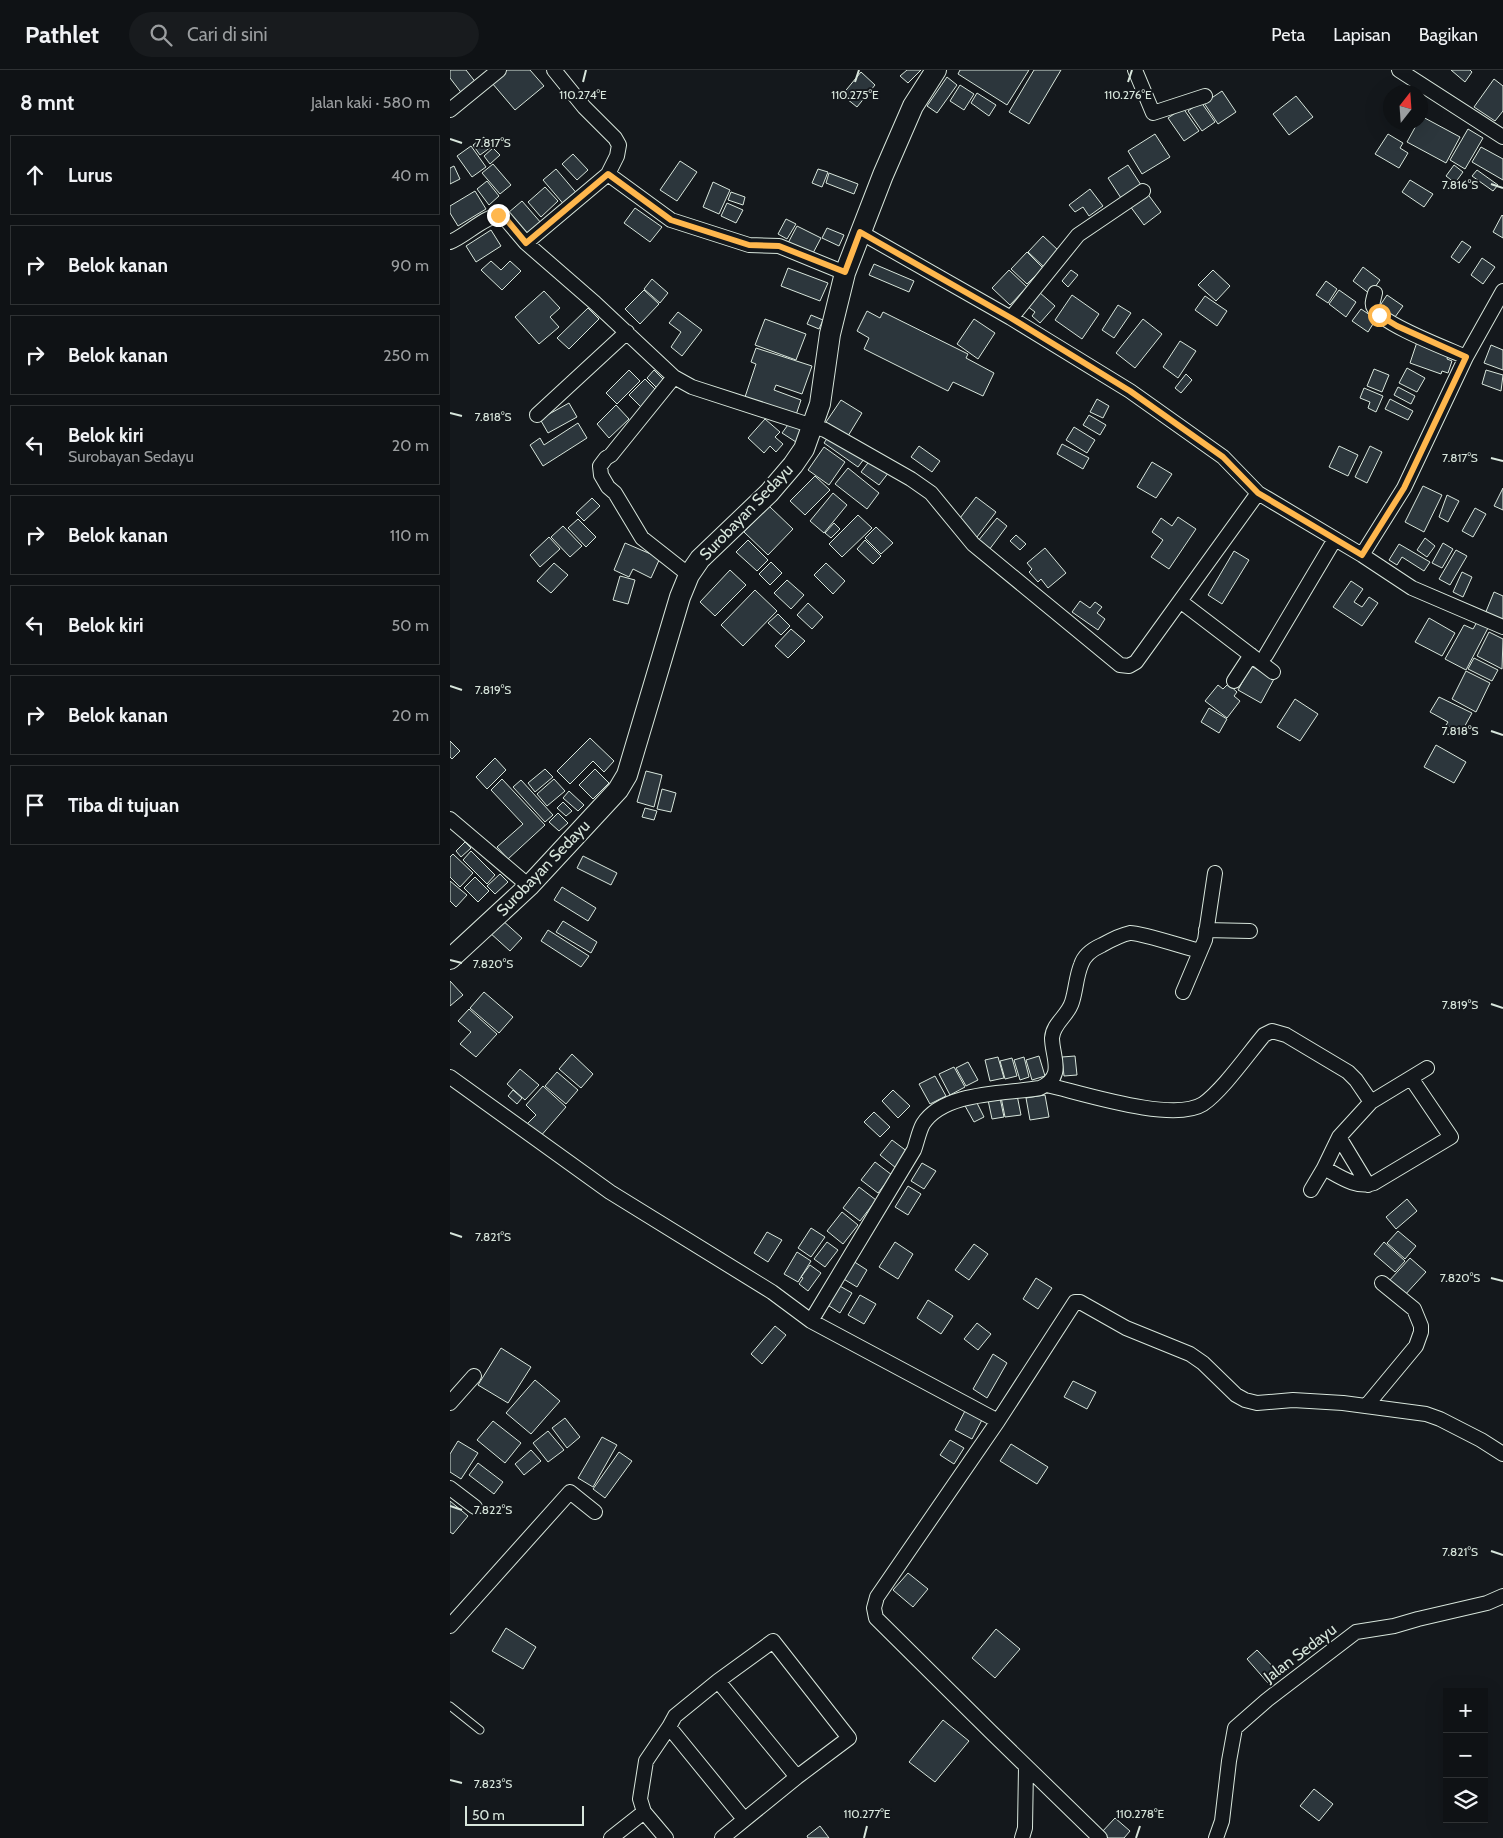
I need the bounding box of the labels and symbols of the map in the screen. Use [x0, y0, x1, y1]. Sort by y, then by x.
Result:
north arrow [1383, 85, 1428, 130]
text: 110.274°E [559, 87, 607, 102]
text: 110.275°E [831, 87, 879, 102]
text: 110.276°E [1104, 87, 1152, 102]
text: 7.817°S [475, 135, 511, 150]
text: 7.816°S [1442, 177, 1478, 192]
route end [487, 204, 510, 227]
route start [1368, 304, 1391, 327]
text: 7.818°S [474, 409, 512, 424]
text: 7.817°S [1442, 450, 1478, 465]
street label: Surobayan Sedayu [695, 460, 797, 564]
text: 7.819°S [475, 682, 511, 697]
text: 7.818°S [1441, 723, 1479, 738]
street label: Surobayan Sedayu [492, 816, 594, 920]
text: 7.820°S [473, 956, 513, 971]
text: 7.819°S [1442, 997, 1478, 1012]
text: 7.821°S [475, 1229, 511, 1244]
text: 7.820°S [1440, 1270, 1480, 1285]
text: 7.822°S [474, 1502, 512, 1517]
text: 7.821°S [1442, 1544, 1478, 1559]
street label: Jalan Sedayu [1259, 1620, 1340, 1687]
text: 7.823°S [474, 1776, 512, 1791]
scale bar [465, 1803, 584, 1826]
text: 110.277°E [844, 1806, 891, 1821]
text: 110.278°E [1116, 1806, 1164, 1821]

